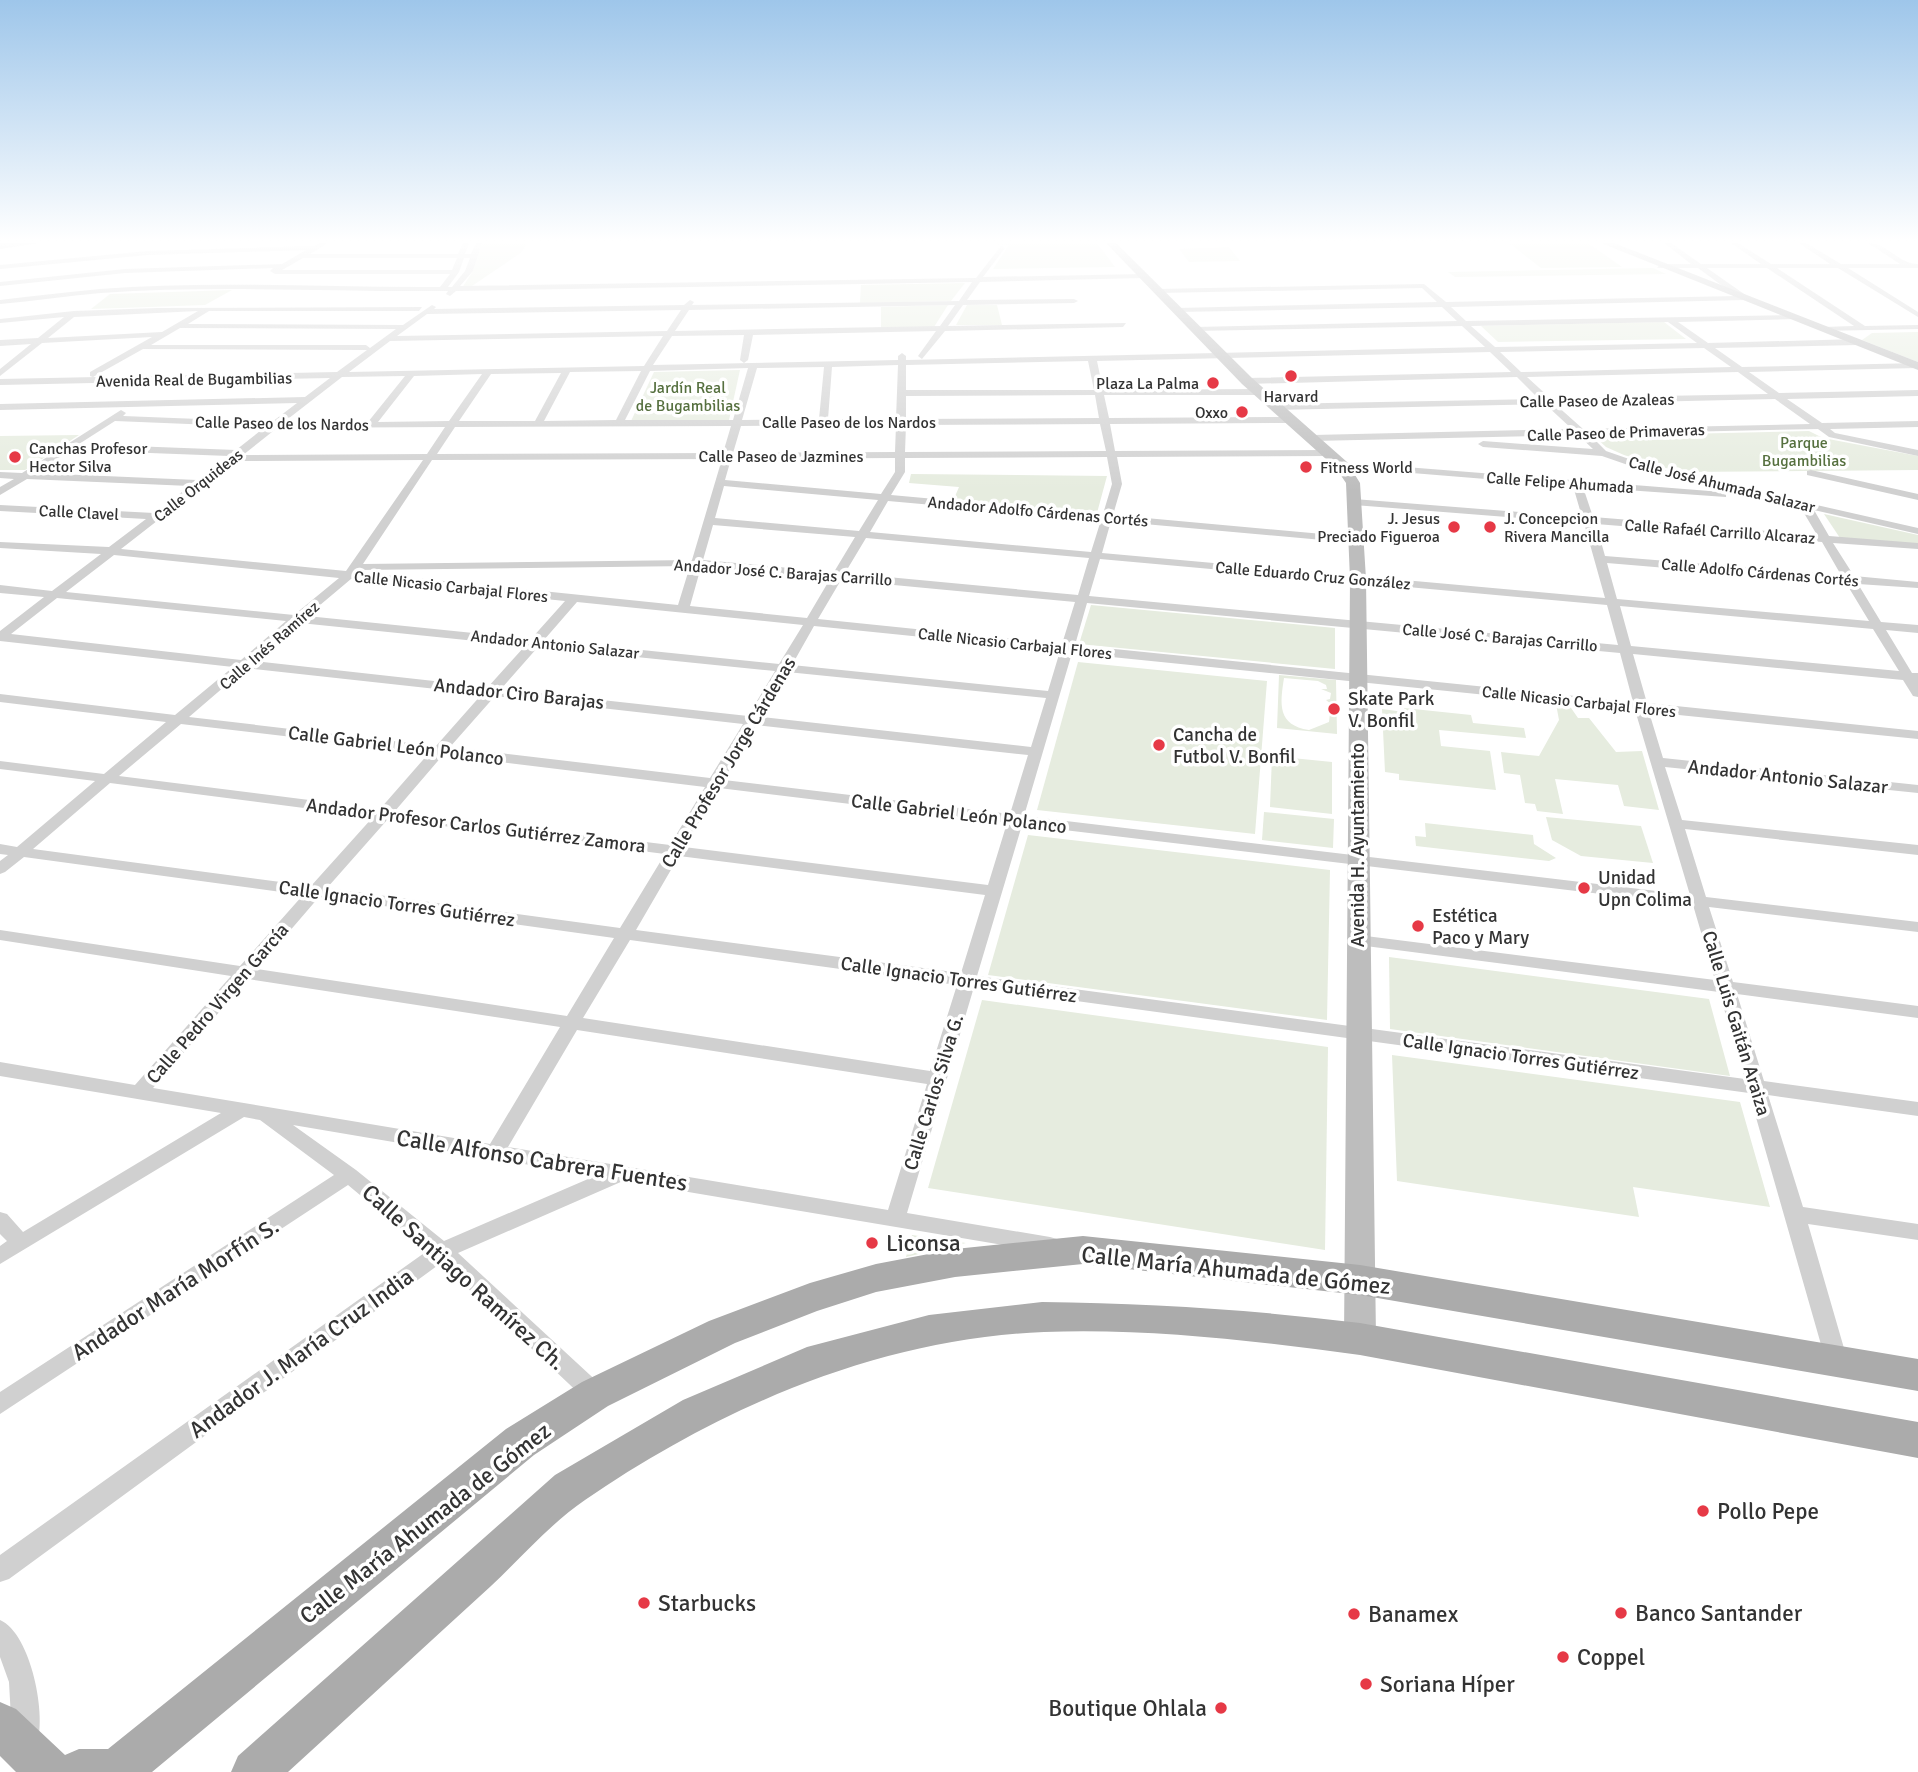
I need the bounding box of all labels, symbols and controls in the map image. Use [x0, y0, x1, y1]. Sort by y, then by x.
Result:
street label: Avenida Real de Bugambilias [96, 368, 292, 392]
marker: Harvard [1283, 368, 1299, 384]
place label: Plaza La Palma [1096, 374, 1199, 394]
marker: Plaza La Palma [1205, 375, 1221, 391]
park label: Jardín Real de Bugambilias [636, 378, 740, 416]
place label: Harvard [1264, 387, 1318, 407]
street label: Calle Paseo de Azaleas [1520, 390, 1675, 412]
place label: Oxxo [1195, 403, 1228, 423]
marker: Oxxo [1234, 404, 1250, 420]
street label: Calle Paseo de los Nardos [195, 412, 369, 436]
street label: Calle Paseo de los Nardos [762, 413, 936, 433]
street label: Calle Paseo de Primaveras [1527, 420, 1705, 446]
park label: Parque Bugambilias [1762, 433, 1846, 471]
place label: Canchas Profesor Hector Silva [29, 439, 147, 477]
street label: Calle Orquideas [150, 445, 247, 527]
street label: Calle Paseo de Jazmines [699, 447, 863, 467]
marker: Canchas Profesor Hector Silva [7, 449, 23, 465]
street label: Calle José Ahumada Salazar [1626, 452, 1817, 518]
place label: Fitness World [1320, 458, 1413, 478]
marker: Fitness World [1298, 459, 1314, 475]
street label: Calle Felipe Ahumada [1486, 468, 1634, 498]
street label: Andador Adolfo Cárdenas Cortés [927, 492, 1149, 532]
street label: Calle Clavel [38, 501, 120, 525]
place label: J. Jesus Preciado Figueroa [1317, 509, 1440, 547]
place label: J. Concepcion Rivera Mancilla [1504, 509, 1609, 547]
street label: Calle Rafaél Carrillo Alcaraz [1624, 515, 1816, 549]
marker: J. Jesus Preciado Figueroa [1446, 519, 1462, 535]
marker: J. Concepcion Rivera Mancilla [1482, 519, 1498, 535]
street label: Calle Adolfo Cárdenas Cortés [1660, 554, 1859, 592]
street label: Andador José C. Barajas Carrillo [673, 555, 893, 591]
street label: Calle Eduardo Cruz González [1215, 558, 1411, 594]
street label: Calle Nicasio Carbajal Flores [353, 567, 549, 607]
street label: Calle Inés Ramírez [216, 597, 324, 695]
street label: Calle José C. Barajas Carrillo [1401, 619, 1598, 656]
street label: Calle Nicasio Carbajal Flores [917, 624, 1113, 664]
street label: Andador Antonio Salazar [470, 626, 640, 664]
street label: Calle Profesor Jorge Cárdenas [656, 653, 801, 872]
street label: Andador Ciro Barajas [433, 673, 605, 715]
street label: Calle Nicasio Carbajal Flores [1481, 682, 1677, 722]
place label: Skate Park V. Bonfil [1348, 687, 1435, 733]
marker: Skate Park V. Bonfil [1326, 701, 1342, 717]
street label: Calle Gabriel León Polanco [287, 721, 505, 771]
place label: Cancha de Futbol V. Bonfil [1173, 723, 1296, 769]
marker: Cancha de Futbol V. Bonfil [1151, 737, 1167, 753]
street label: Avenida H. Ayuntamiento [1346, 743, 1370, 947]
street label: Andador Antonio Salazar [1687, 755, 1889, 799]
street label: Calle Gabriel León Polanco [850, 789, 1068, 839]
street label: Andador Profesor Carlos Gutiérrez Zamora [305, 793, 647, 859]
place label: Unidad Upn Colima [1598, 866, 1692, 912]
street label: Calle Ignacio Torres Gutiérrez [277, 876, 517, 932]
marker: Unidad Upn Colima [1576, 880, 1592, 896]
place label: Estética Paco y Mary [1432, 904, 1529, 950]
street label: Calle Pedro Virgen García [141, 918, 294, 1089]
marker: Estética Paco y Mary [1410, 918, 1426, 934]
street label: Calle Luis Gaitán Araiza [1696, 928, 1776, 1119]
street label: Calle Ignacio Torres Gutiérrez [839, 952, 1079, 1008]
street label: Calle Carlos Silva G. [899, 1011, 969, 1173]
street label: Calle Ignacio Torres Gutiérrez [1401, 1029, 1641, 1085]
street label: Calle Alfonso Cabrera Fuentes [394, 1123, 689, 1198]
street label: Calle Santiago Ramírez Ch. [356, 1178, 572, 1377]
street label: Andador María Morfín S. [66, 1212, 284, 1367]
place label: Liconsa [886, 1229, 961, 1258]
marker: Liconsa [864, 1235, 880, 1251]
street label: Calle María Ahumada de Gómez [1080, 1240, 1392, 1301]
street label: Andador J. María Cruz India [183, 1262, 419, 1445]
street label: Calle María Ahumada de Gómez [294, 1416, 557, 1630]
place label: Pollo Pepe [1717, 1497, 1819, 1526]
marker: Pollo Pepe [1695, 1503, 1711, 1519]
place label: Starbucks [658, 1589, 756, 1618]
marker: Starbucks [636, 1595, 652, 1611]
place label: Banco Santander [1635, 1599, 1803, 1628]
place label: Banamex [1368, 1600, 1459, 1629]
marker: Banco Santander [1613, 1605, 1629, 1621]
marker: Banamex [1346, 1606, 1362, 1622]
place label: Coppel [1577, 1643, 1646, 1672]
marker: Coppel [1555, 1649, 1571, 1665]
place label: Soriana Híper [1380, 1670, 1515, 1699]
marker: Soriana Híper [1358, 1676, 1374, 1692]
place label: Boutique Ohlala [1048, 1694, 1207, 1723]
marker: Boutique Ohlala [1213, 1700, 1229, 1716]

